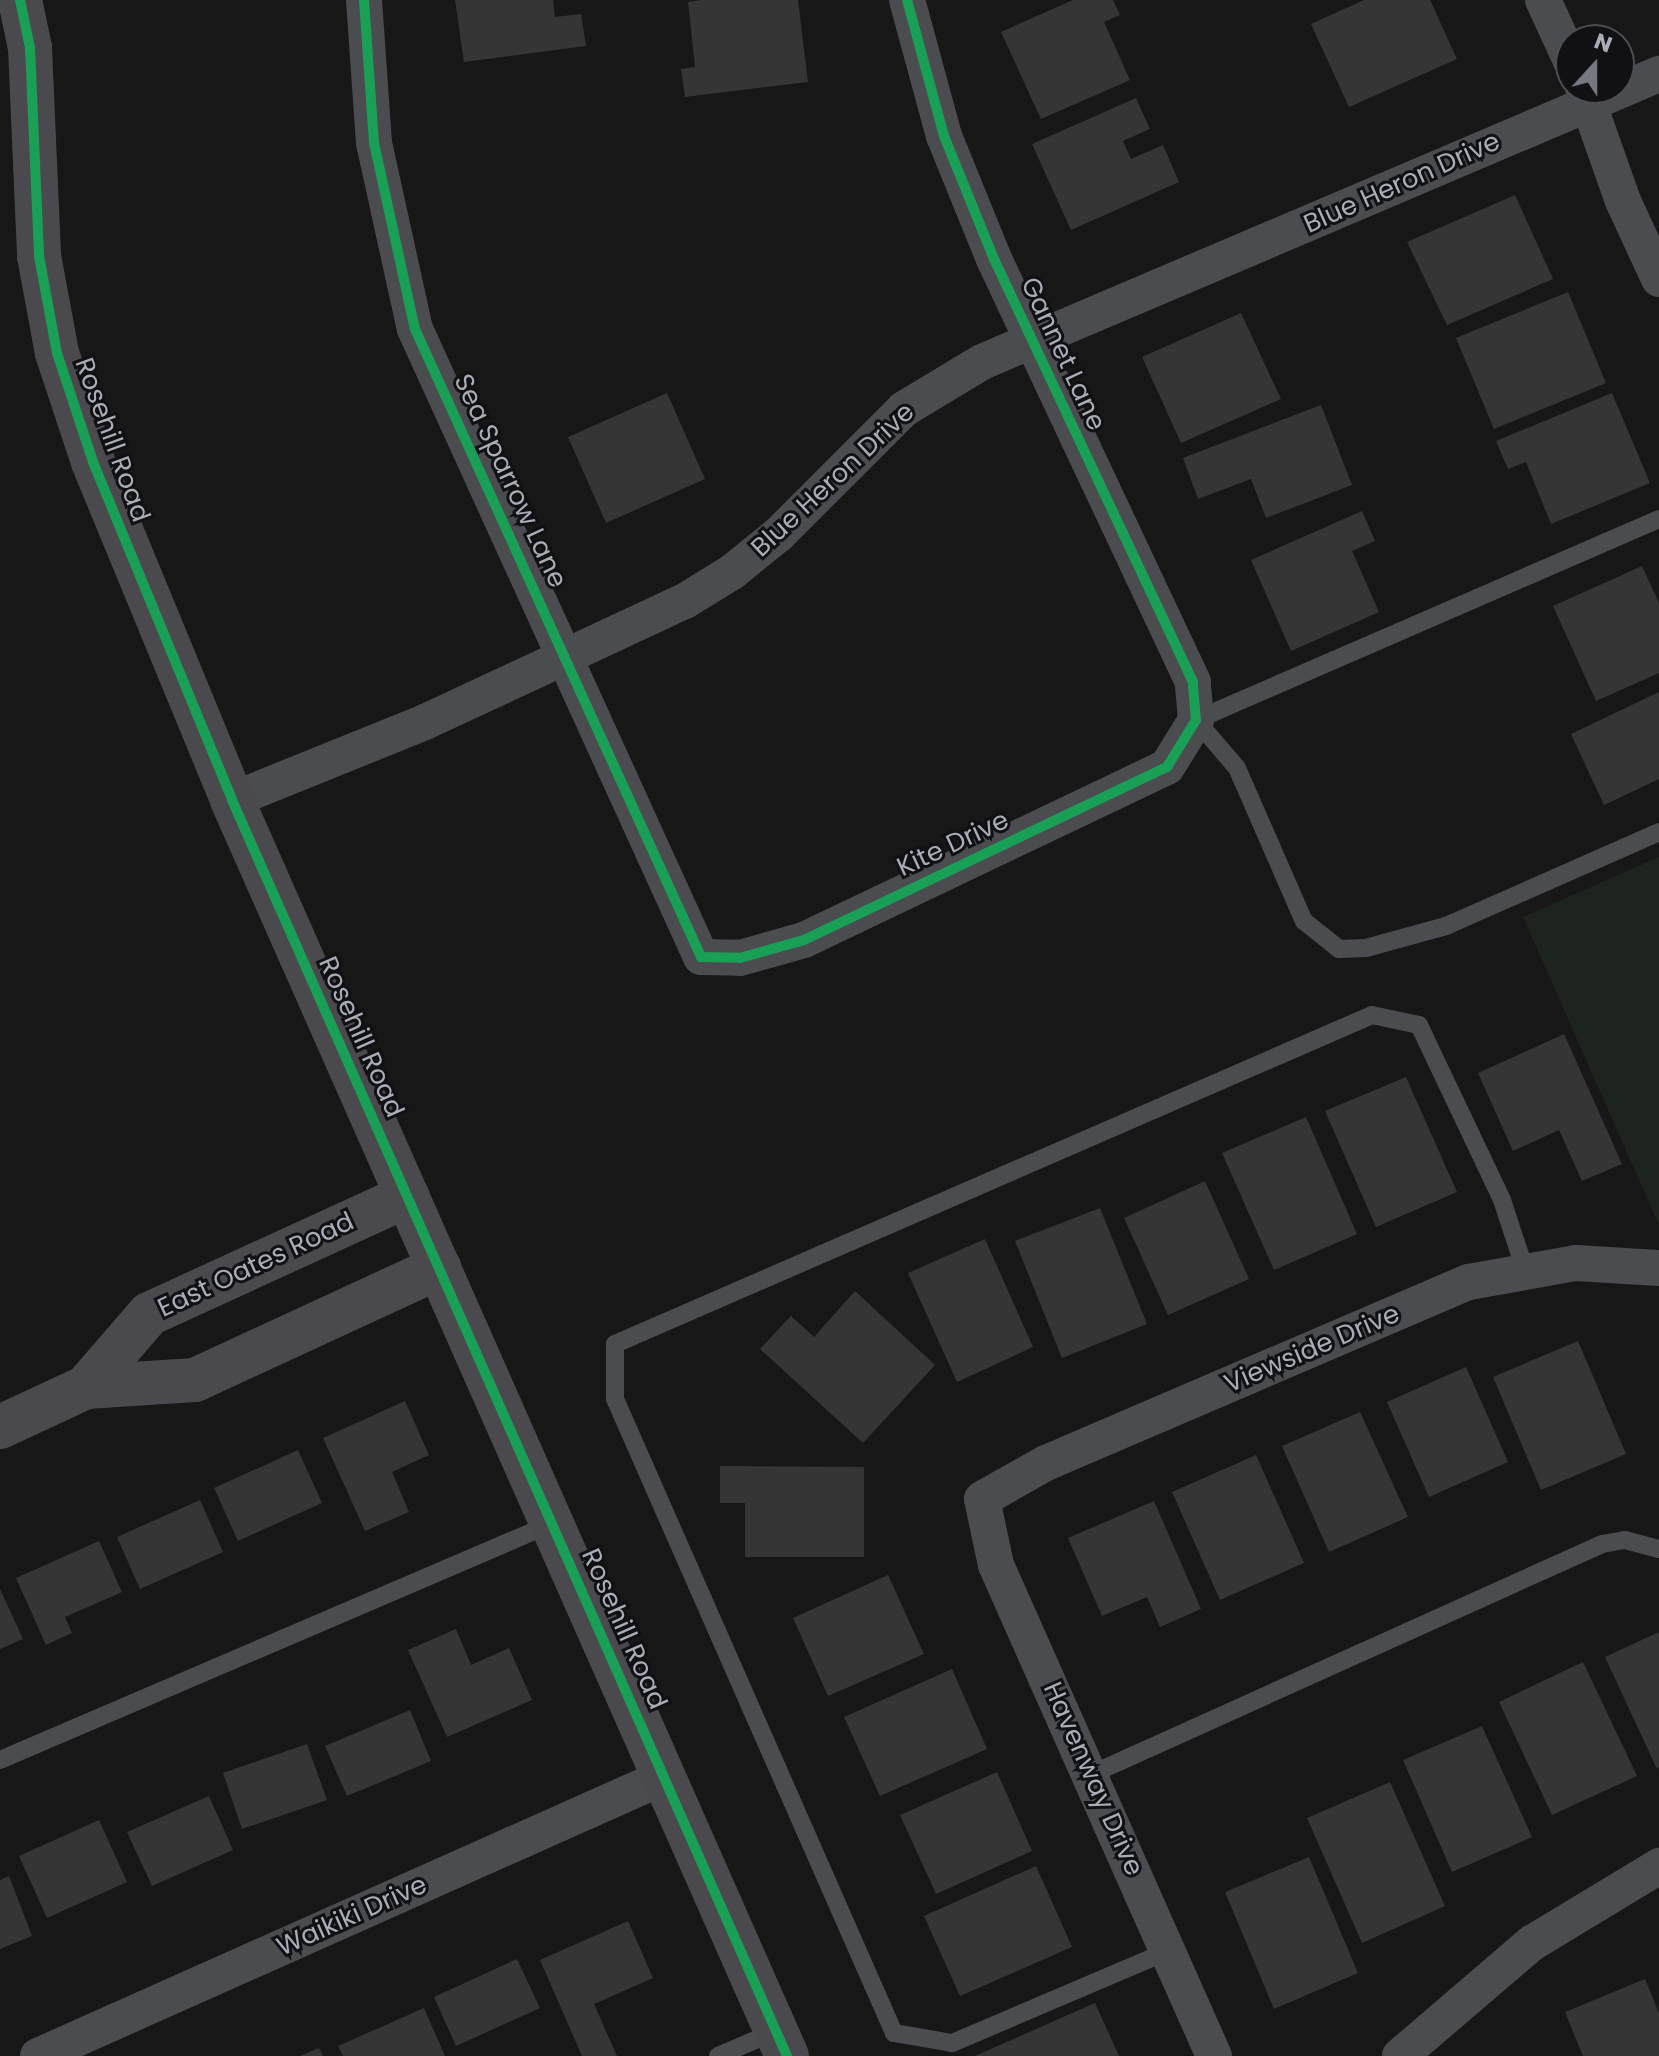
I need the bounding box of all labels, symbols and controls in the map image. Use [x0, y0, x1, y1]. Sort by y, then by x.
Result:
north arrow [1555, 24, 1635, 104]
text: N [1590, 26, 1616, 60]
street label: Blue Heron Drive [1299, 126, 1505, 240]
street label: Gannet Lane [1014, 273, 1112, 435]
street label: Rosehill Road [68, 354, 156, 526]
street label: Sea Sparrow Lane [447, 369, 573, 593]
street label: Blue Heron Drive [745, 397, 921, 563]
street label: Kite Drive [892, 805, 1014, 883]
street label: Rosehill Road [312, 952, 410, 1122]
street label: East Oates Road [153, 1206, 359, 1324]
street label: Viewside Drive [1220, 1298, 1404, 1400]
street label: Rosehill Road [575, 1544, 673, 1714]
street label: Havenway Drive [1036, 1677, 1150, 1881]
street label: Waikiki Drive [272, 1869, 432, 1963]

